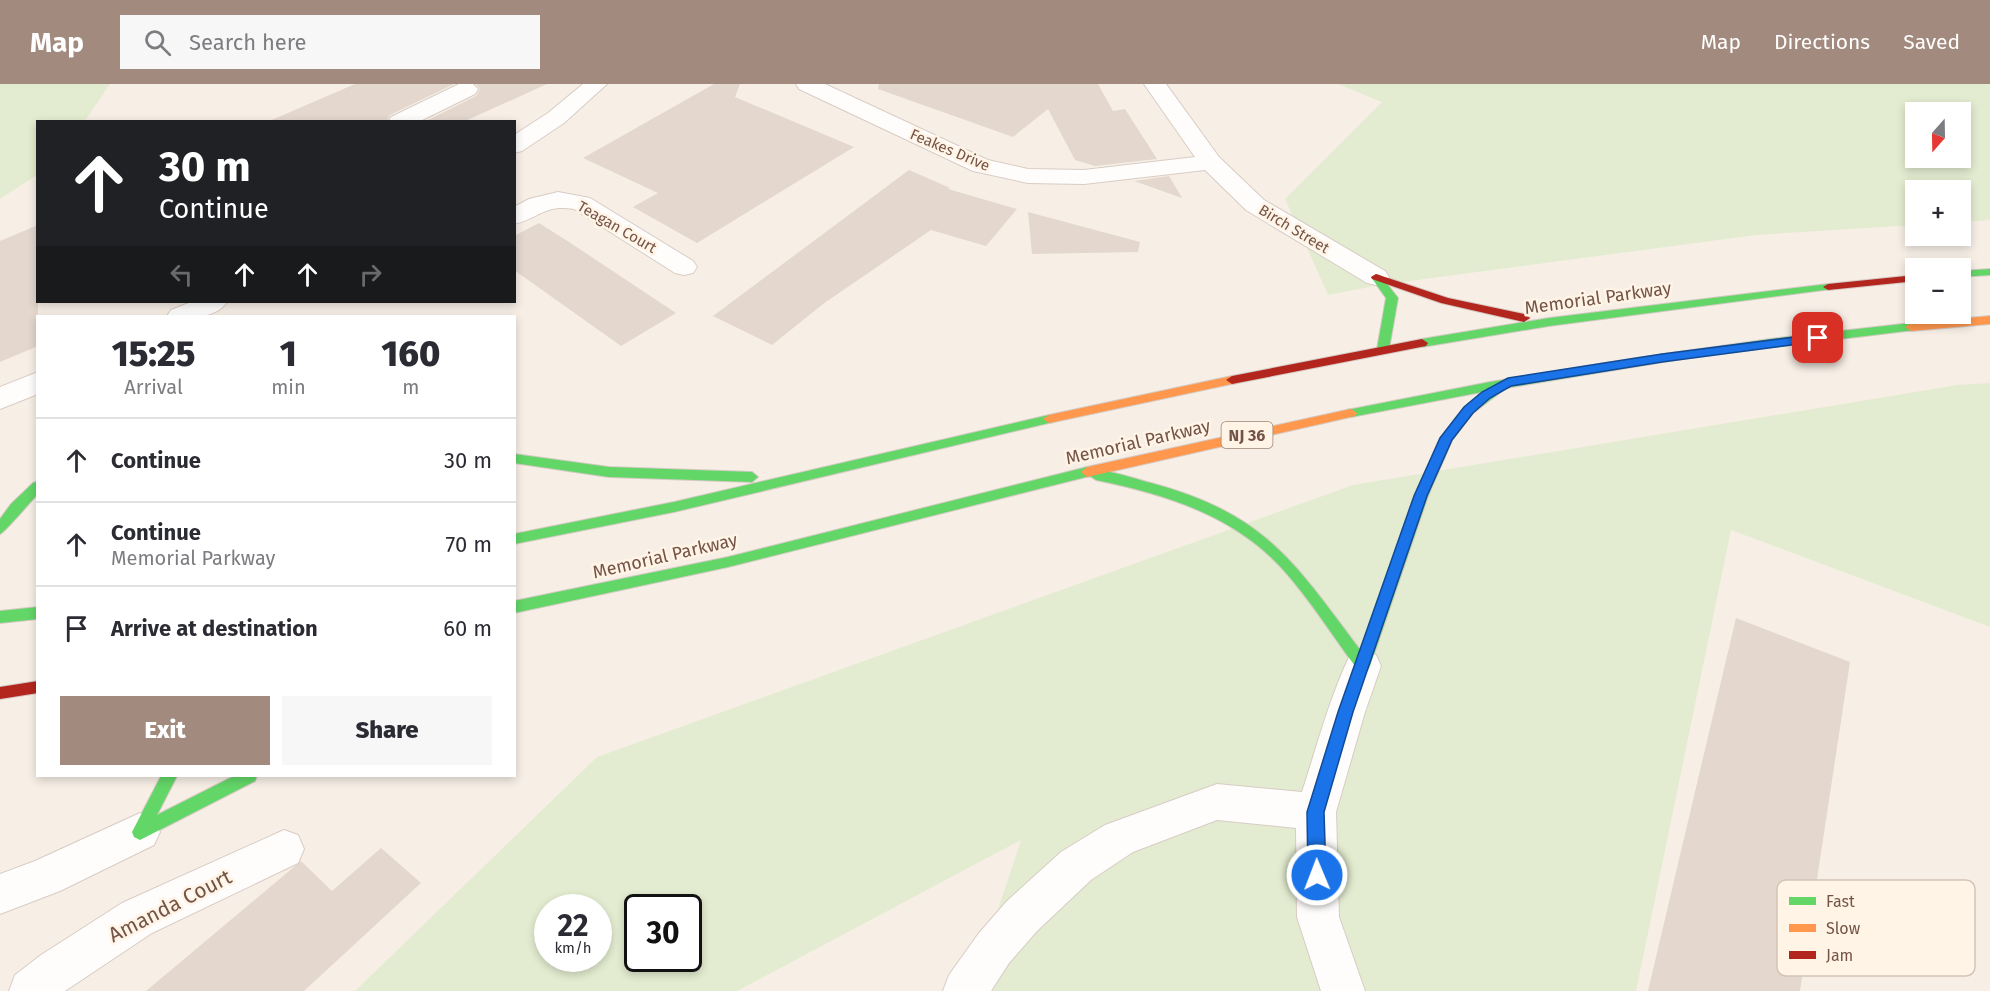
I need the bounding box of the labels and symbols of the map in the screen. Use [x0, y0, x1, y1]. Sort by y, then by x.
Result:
north arrow [1905, 102, 1971, 168]
street label: Feakes Drive [907, 125, 993, 175]
street label: Teagan Court [574, 197, 660, 257]
street label: Birch Street [1255, 201, 1333, 257]
street label: Memorial Parkway [1523, 277, 1673, 319]
pin [1792, 312, 1843, 363]
street label: Memorial Parkway [1063, 415, 1213, 469]
road number: NJ 36 [1222, 422, 1272, 448]
street label: Memorial Parkway [590, 529, 740, 583]
position arrow [1285, 843, 1349, 907]
street label: Amanda Court [104, 864, 236, 948]
legend [1777, 880, 1975, 976]
text: Fast [1826, 892, 1855, 911]
speed limit sign: 30 [624, 894, 702, 972]
text: Slow [1826, 919, 1861, 938]
text: Jam [1826, 946, 1853, 965]

